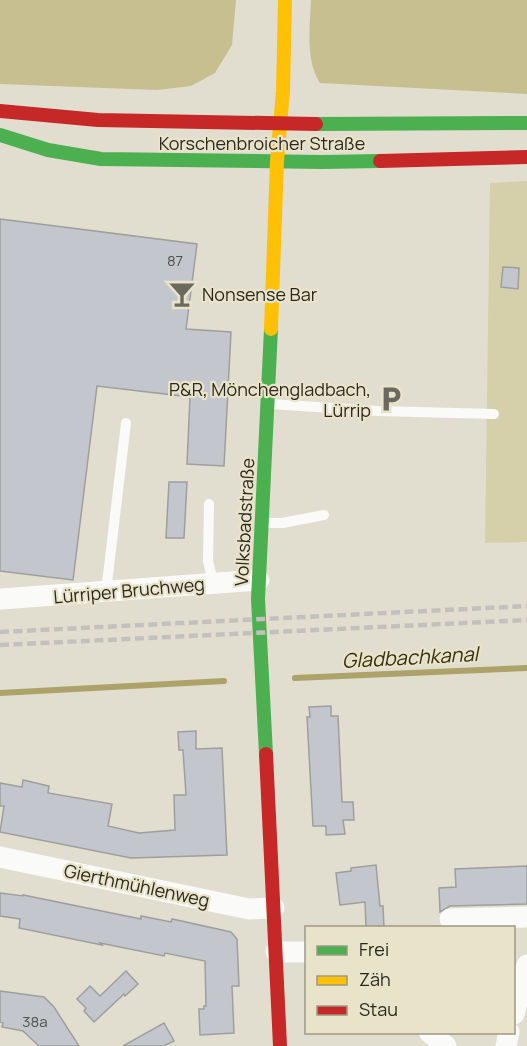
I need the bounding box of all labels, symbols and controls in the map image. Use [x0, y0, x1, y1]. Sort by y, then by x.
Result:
street label: Korschenbroicher Straße [159, 131, 365, 155]
house number: 87 [167, 250, 183, 271]
bar icon: Nonsense Bar [167, 279, 197, 309]
place label: Nonsense Bar [202, 282, 318, 306]
place label: P&R, Mönchengladbach, Lürrip [169, 377, 371, 422]
parking icon: P&R, Mönchengladbach, Lürrip [376, 384, 406, 414]
street label: Volksbadstraße [229, 457, 259, 587]
street label: Lürriper Bruchweg [52, 571, 206, 609]
water label: Gladbachkanal [341, 640, 481, 674]
street label: Gierthmühlenweg [62, 858, 212, 912]
legend [305, 926, 515, 1034]
text: Frei [359, 937, 389, 961]
text: Zäh [359, 967, 391, 991]
text: Stau [359, 997, 398, 1021]
house number: 38a [22, 1011, 48, 1032]

